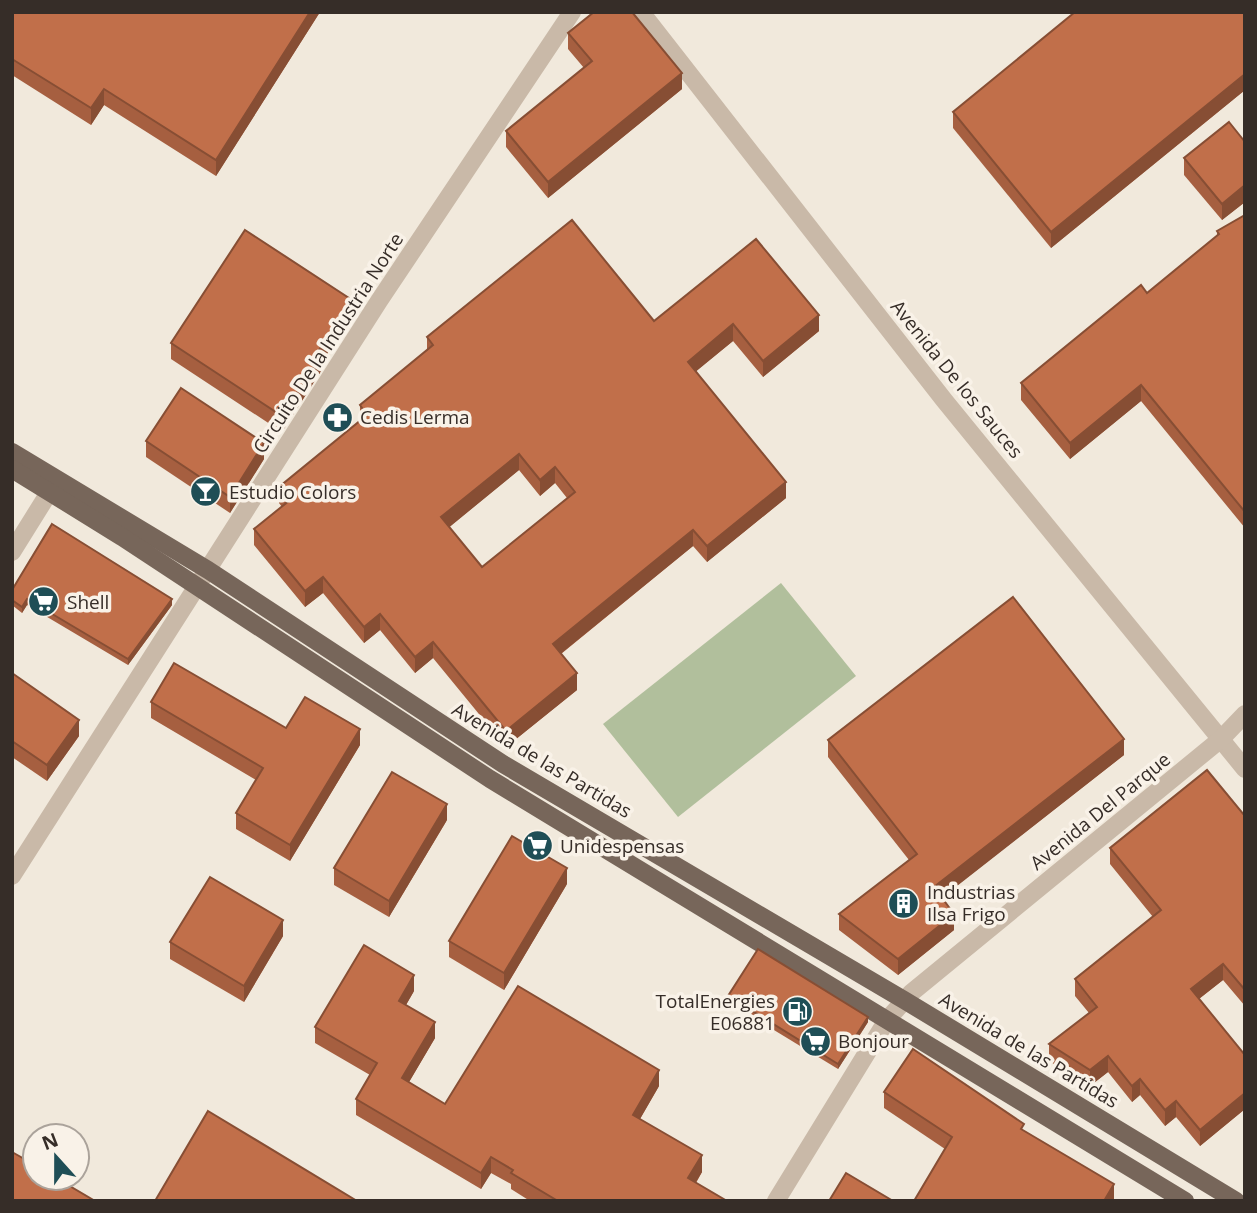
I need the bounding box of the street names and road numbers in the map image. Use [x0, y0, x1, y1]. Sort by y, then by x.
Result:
street label: Circuito De la Industria Norte [247, 228, 409, 458]
street label: Avenida De los Sauces [885, 294, 1029, 464]
street label: Avenida de las Partidas [447, 696, 637, 824]
street label: Avenida Del Parque [1024, 746, 1176, 876]
street label: Avenida de las Partidas [934, 986, 1124, 1114]

